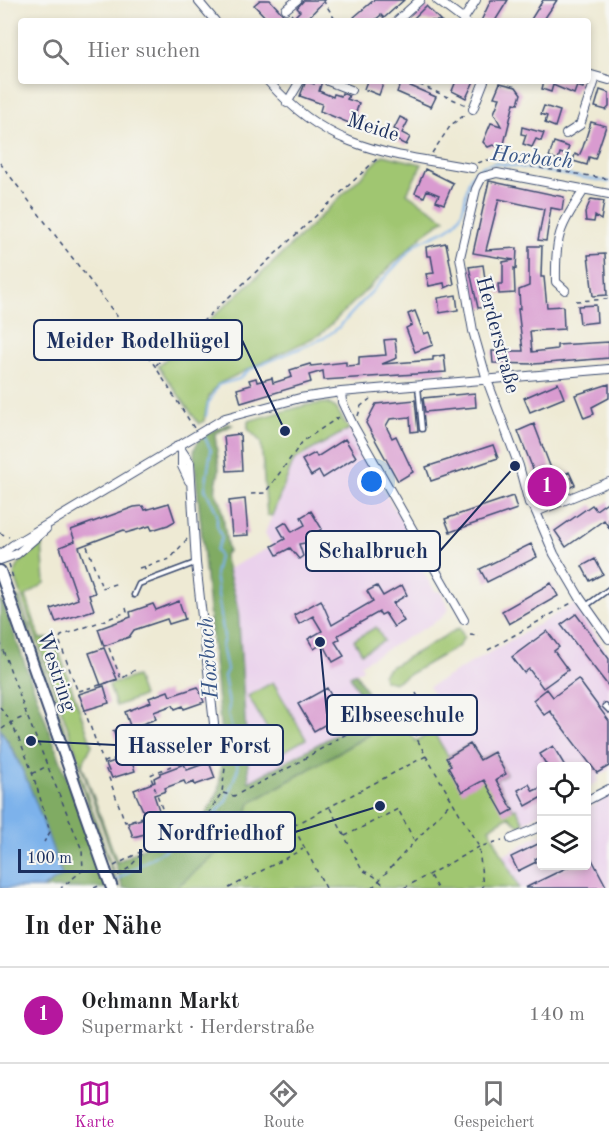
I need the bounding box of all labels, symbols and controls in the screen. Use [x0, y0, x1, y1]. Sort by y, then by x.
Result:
search box [18, 18, 591, 84]
icon: search [39, 35, 72, 68]
text: Hier suchen [87, 40, 200, 62]
street label: Meide [344, 110, 402, 146]
water label: Hoxbach [489, 143, 574, 173]
street label: Herderstraße [471, 274, 523, 396]
callout: Meider Rodelhügel [34, 320, 242, 360]
text: Meider Rodelhügel [46, 331, 230, 353]
pin: 1 [528, 464, 566, 510]
your location [357, 467, 386, 496]
callout: Schalbruch [306, 531, 440, 571]
text: Schalbruch [318, 541, 428, 563]
water label: Hoxbach [195, 616, 223, 701]
street label: Westring [32, 629, 80, 716]
callout: Elbseeschule [327, 695, 477, 735]
text: Elbseeschule [339, 705, 465, 727]
callout: Hasseler Forst [116, 725, 283, 765]
text: Hasseler Forst [127, 736, 271, 758]
map controls [537, 762, 591, 870]
button: locate [537, 762, 591, 816]
callout: Nordfriedhof [144, 812, 295, 852]
button: layers [537, 816, 591, 870]
text: Nordfriedhof [157, 823, 284, 845]
scale bar [18, 846, 142, 874]
text: 100 m [27, 851, 72, 867]
text: In der Nähe [24, 914, 162, 940]
text: Ochmann Markt [81, 991, 239, 1013]
text: 1 [38, 1005, 49, 1025]
text: 140 m [529, 1005, 585, 1025]
text: Supermarkt · Herderstraße [81, 1018, 314, 1038]
tab: Karte [75, 1077, 114, 1133]
tab: Route [263, 1077, 304, 1133]
tab: Gespeichert [453, 1077, 534, 1133]

